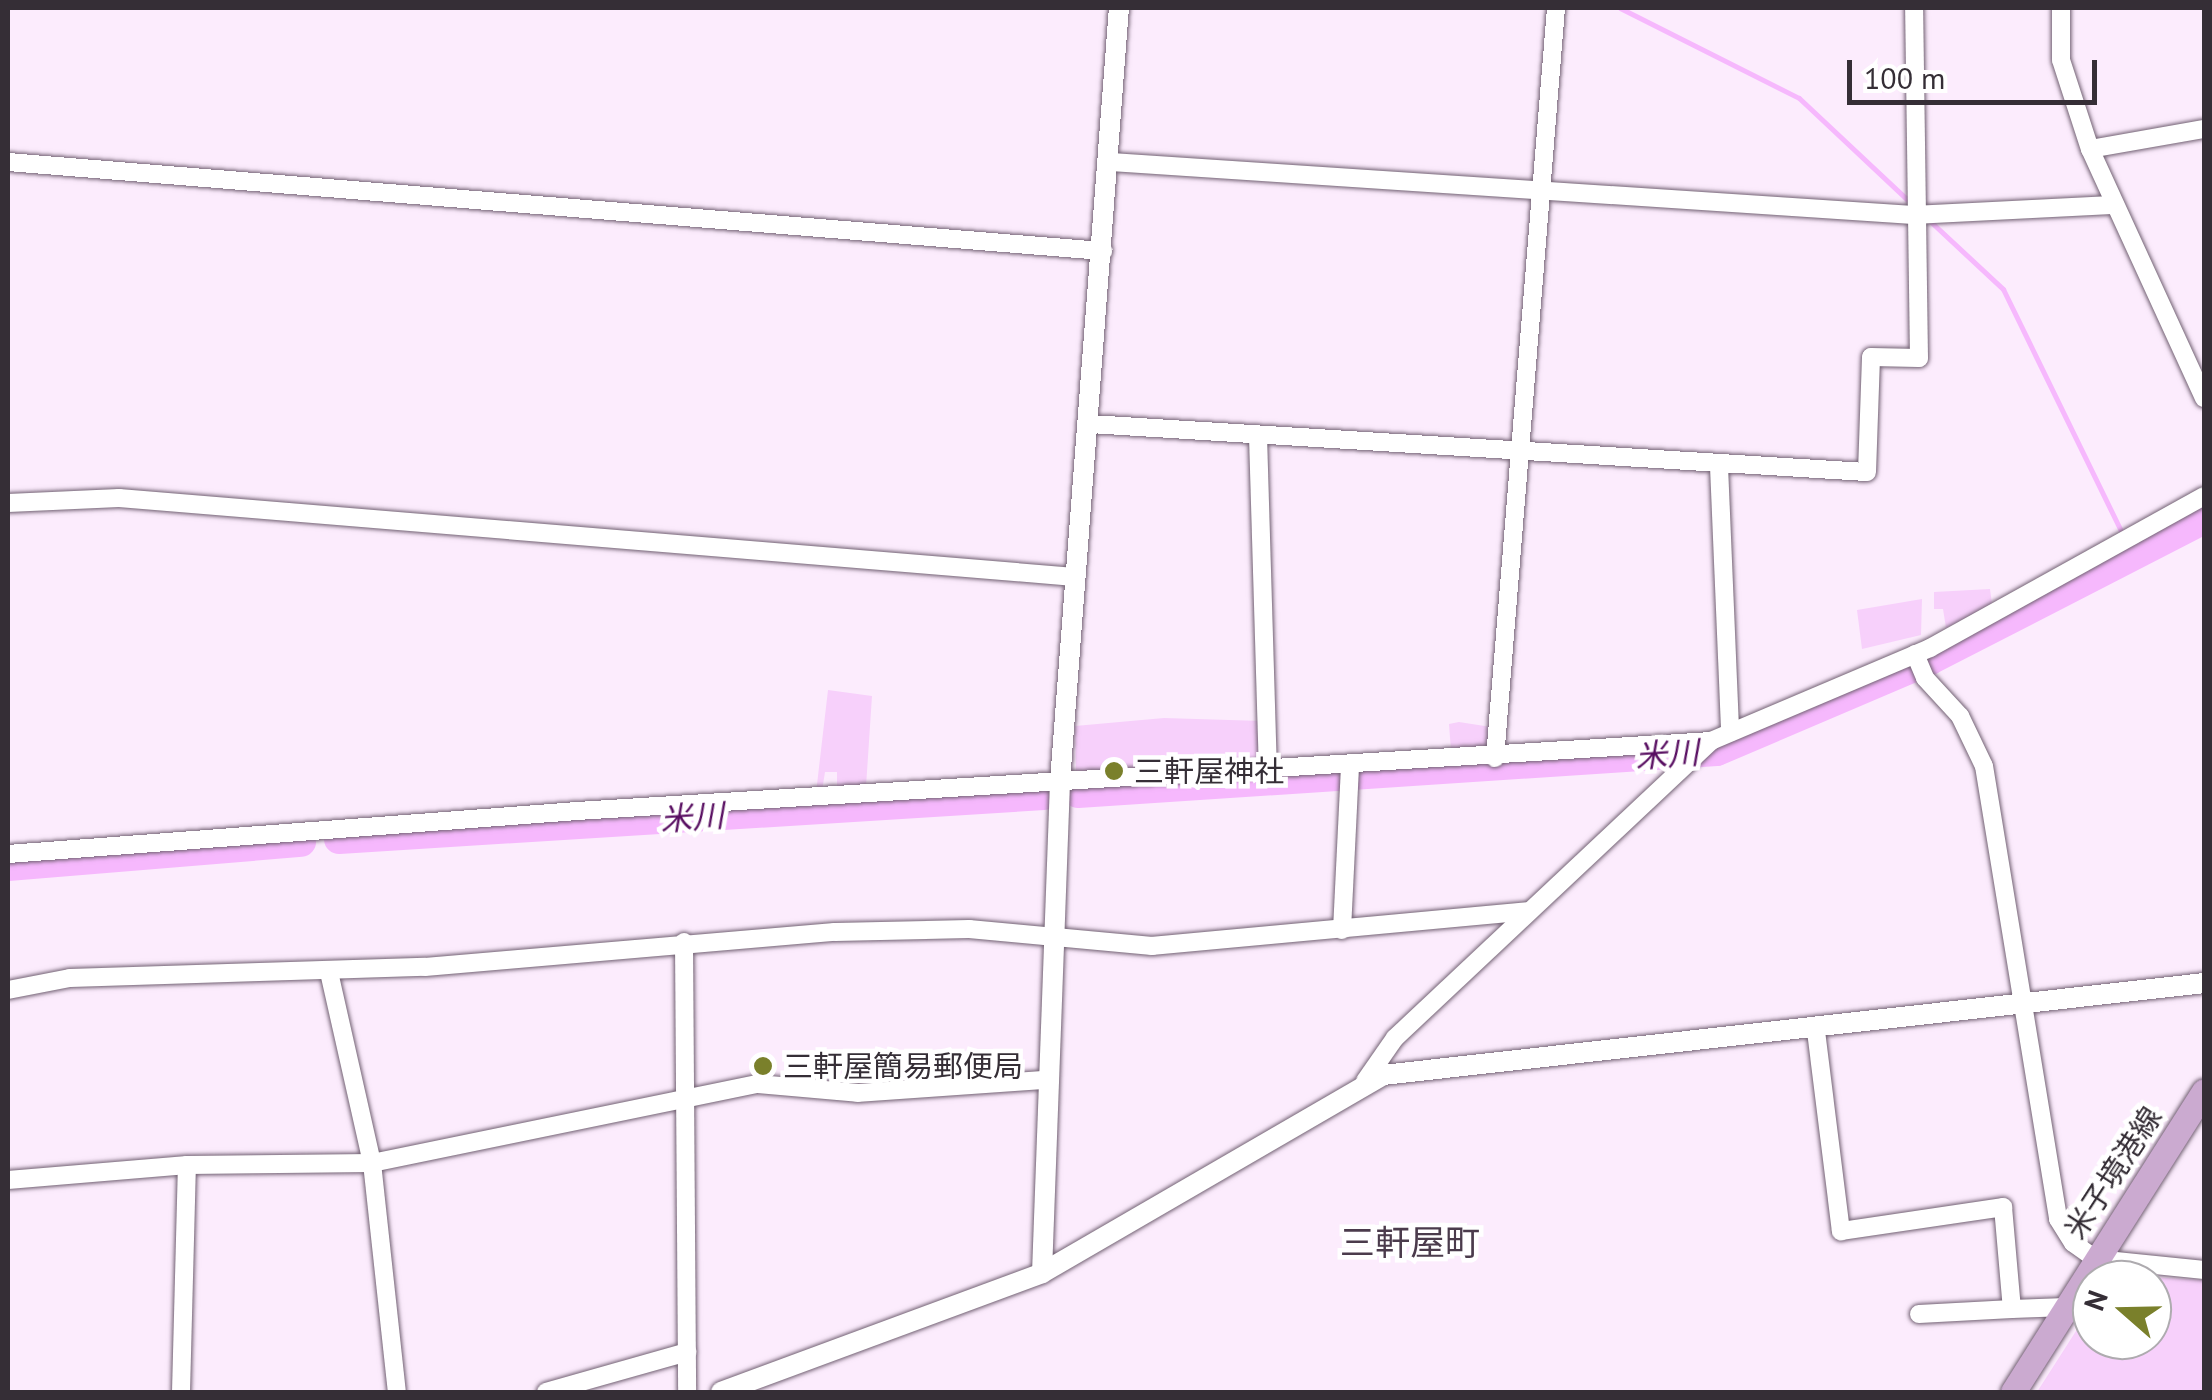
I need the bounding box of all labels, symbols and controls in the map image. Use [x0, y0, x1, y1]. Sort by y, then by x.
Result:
scale bar [1852, 40, 2102, 102]
text: 100 m [1864, 58, 1945, 97]
water label: 米川 [1634, 733, 1700, 775]
place label: 三軒屋神社 [1134, 753, 1284, 789]
marker: 三軒屋神社 [1103, 760, 1125, 782]
water label: 米川 [659, 796, 725, 838]
place label: 三軒屋簡易郵便局 [783, 1048, 1023, 1084]
marker: 三軒屋簡易郵便局 [752, 1055, 774, 1077]
street label: 米子境港線 [2057, 1100, 2169, 1246]
district label: 三軒屋町 [1340, 1221, 1480, 1263]
north arrow [2072, 1260, 2172, 1360]
text: N [2075, 1285, 2116, 1315]

